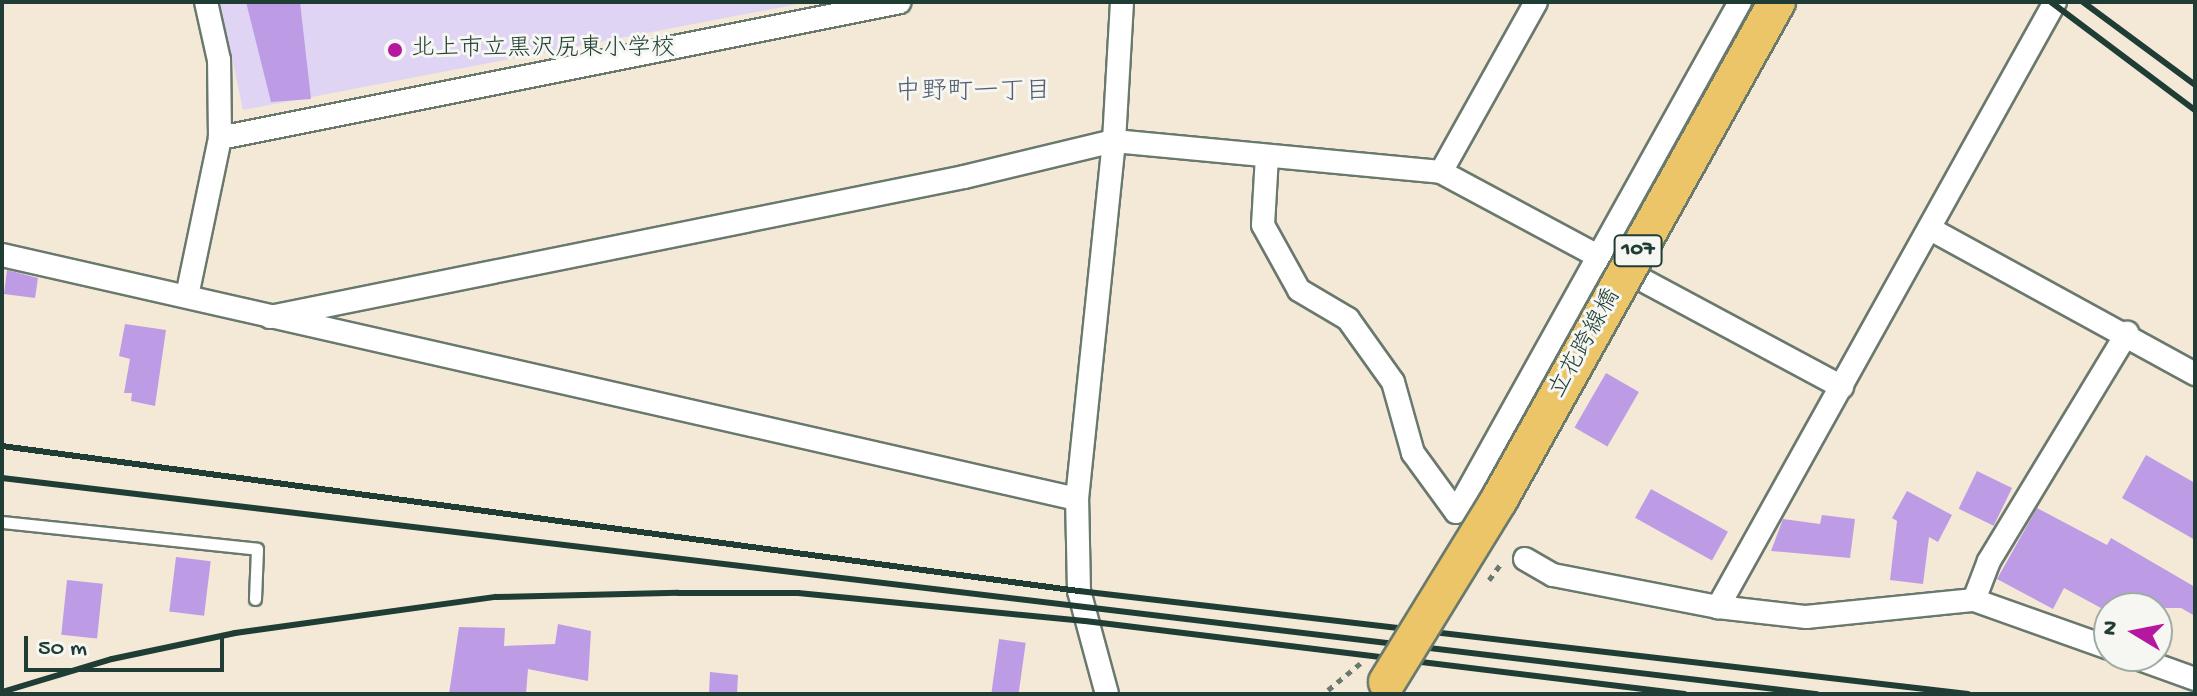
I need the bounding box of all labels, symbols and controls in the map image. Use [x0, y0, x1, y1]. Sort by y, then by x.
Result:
place label: 北上市立黒沢尻東小学校 [411, 36, 675, 64]
marker: 北上市立黒沢尻東小学校 [386, 41, 404, 59]
district label: 中野町一丁目 [895, 78, 1051, 110]
road number: 107 [1612, 233, 1664, 269]
street label: 立花跨線橋 [1544, 285, 1628, 403]
north arrow [2093, 592, 2173, 672]
text: N [2097, 619, 2125, 638]
scale bar [28, 620, 228, 670]
text: 50 m [38, 635, 87, 664]

